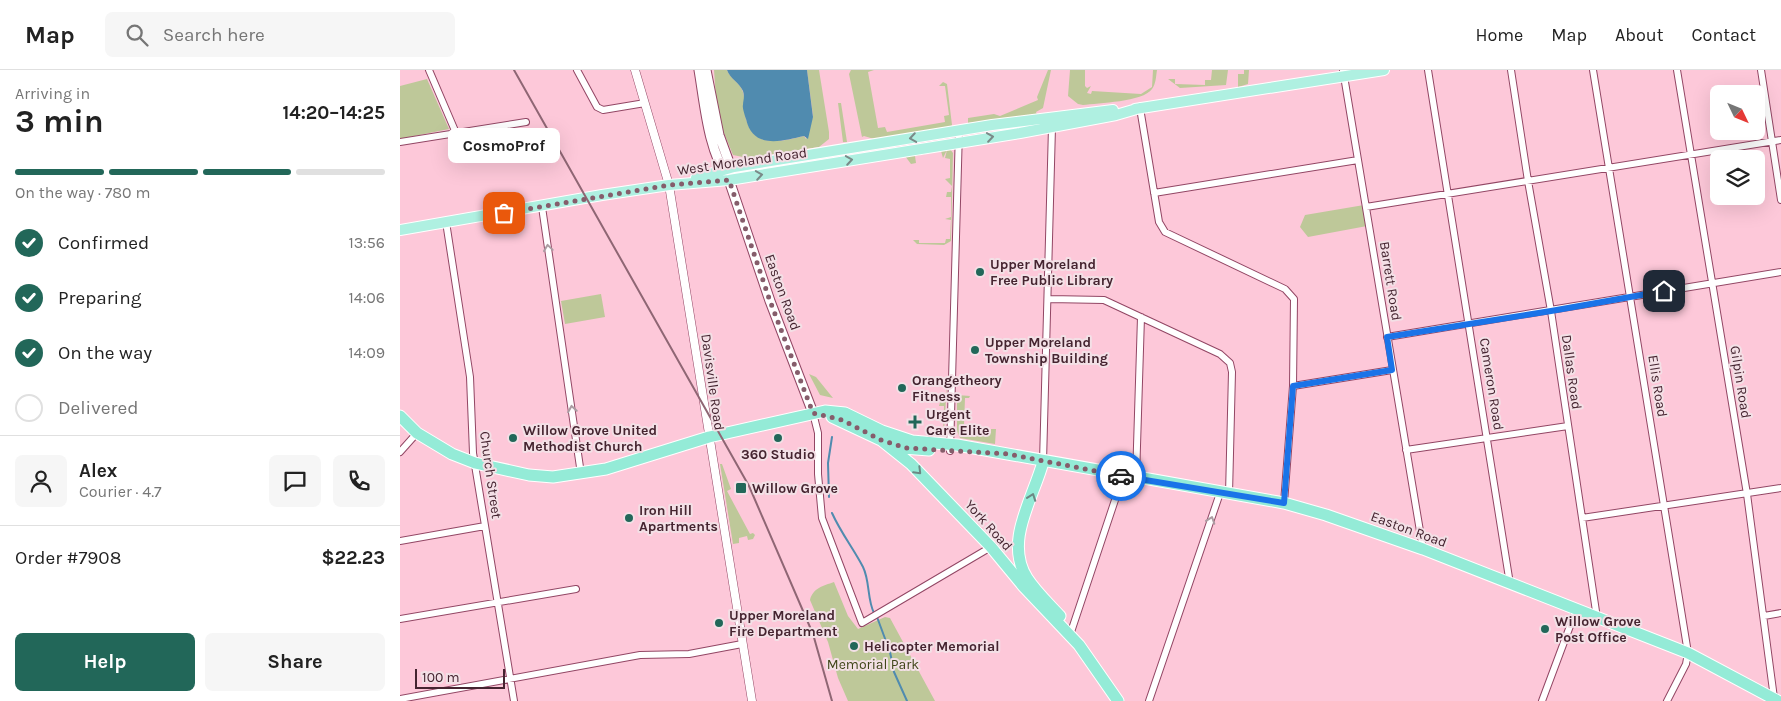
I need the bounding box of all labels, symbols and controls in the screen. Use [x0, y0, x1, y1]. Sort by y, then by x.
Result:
search box [105, 12, 455, 57]
text: Map [25, 21, 75, 49]
icon: search [123, 21, 151, 49]
text: Search here [163, 24, 265, 46]
text: Home [1475, 24, 1523, 46]
text: Map [1551, 24, 1587, 46]
text: About [1615, 24, 1664, 46]
text: Contact [1692, 24, 1756, 46]
text: Arriving in [15, 84, 90, 103]
north arrow [1710, 85, 1765, 140]
map controls [1710, 85, 1765, 205]
text: 14:20–14:25 [283, 102, 385, 124]
text: 3 min [15, 103, 104, 140]
callout: CosmoProf [448, 128, 560, 163]
one-way arrow [986, 132, 994, 143]
one-way arrow [908, 133, 917, 143]
text: CosmoProf [463, 136, 545, 155]
street label: West Moreland Road [676, 144, 808, 179]
button: layers [1710, 150, 1765, 205]
one-way arrow [844, 155, 853, 165]
one-way arrow [755, 170, 763, 180]
text: On the way · 780 m [15, 183, 150, 202]
pin [483, 192, 525, 234]
icon: bag [490, 199, 518, 227]
icon: check [15, 229, 43, 257]
text: Confirmed [58, 232, 149, 254]
text: 13:56 [348, 233, 385, 252]
street label: Barrett Road [1376, 240, 1405, 322]
one-way arrow [543, 244, 554, 252]
street label: Easton Road [761, 252, 804, 333]
place label: Upper Moreland Free Public Library [990, 256, 1113, 289]
marker: Upper Moreland Free Public Library [974, 266, 986, 278]
pin [1643, 270, 1685, 312]
icon: home [1650, 277, 1678, 305]
icon: check [15, 284, 43, 312]
text: Preparing [58, 287, 141, 309]
text: 14:06 [348, 288, 385, 307]
street label: Davisville Road [697, 333, 728, 431]
place label: Upper Moreland Township Building [985, 334, 1108, 367]
street label: Dallas Road [1558, 334, 1585, 411]
street label: Cameron Road [1476, 337, 1507, 431]
icon: check [15, 339, 43, 367]
text: On the way [58, 342, 152, 364]
text: 14:09 [348, 343, 385, 362]
marker: Upper Moreland Township Building [969, 344, 981, 356]
street label: Gilpin Road [1726, 344, 1755, 420]
street label: Ellis Road [1644, 354, 1671, 418]
place label: Orangetheory Fitness [912, 372, 1002, 405]
marker: Orangetheory Fitness [896, 382, 908, 394]
text: Delivered [58, 397, 138, 419]
one-way arrow [567, 404, 578, 412]
place label: Urgent Care Elite [926, 406, 990, 439]
marker: Urgent Care Elite [908, 415, 922, 429]
place label: Willow Grove United Methodist Church [523, 422, 657, 455]
street label: Church Street [476, 430, 505, 520]
marker: Willow Grove United Methodist Church [507, 432, 519, 444]
marker: 360 Studio [772, 432, 784, 444]
place label: 360 Studio [741, 446, 815, 463]
courier [1096, 451, 1146, 501]
button: person [15, 455, 67, 507]
button: chat [269, 455, 321, 507]
button: phone [333, 455, 385, 507]
text: Alex [79, 460, 117, 482]
icon: car [1107, 462, 1135, 490]
one-way arrow [912, 465, 921, 474]
place label: Willow Grove [752, 480, 838, 497]
marker: Willow Grove [734, 481, 748, 495]
text: Courier · 4.7 [79, 482, 162, 501]
one-way arrow [1026, 493, 1036, 502]
street label: York Road [961, 496, 1016, 554]
place label: Iron Hill Apartments [639, 502, 718, 535]
street label: Easton Road [1368, 508, 1449, 551]
marker: Iron Hill Apartments [623, 512, 635, 524]
one-way arrow [1205, 516, 1215, 525]
text: Order #7908 [15, 547, 121, 569]
text: $22.23 [322, 547, 385, 569]
place label: Upper Moreland Fire Department [729, 607, 838, 640]
place label: Willow Grove Post Office [1555, 613, 1641, 646]
marker: Upper Moreland Fire Department [713, 617, 725, 629]
marker: Willow Grove Post Office [1539, 623, 1551, 635]
button: Help [15, 633, 195, 691]
button: Share [205, 633, 385, 691]
place label: Helicopter Memorial [864, 638, 999, 655]
marker: Helicopter Memorial [848, 640, 860, 652]
park label: Memorial Park [827, 656, 919, 673]
scale bar [415, 666, 505, 689]
text: 100 m [422, 669, 460, 686]

